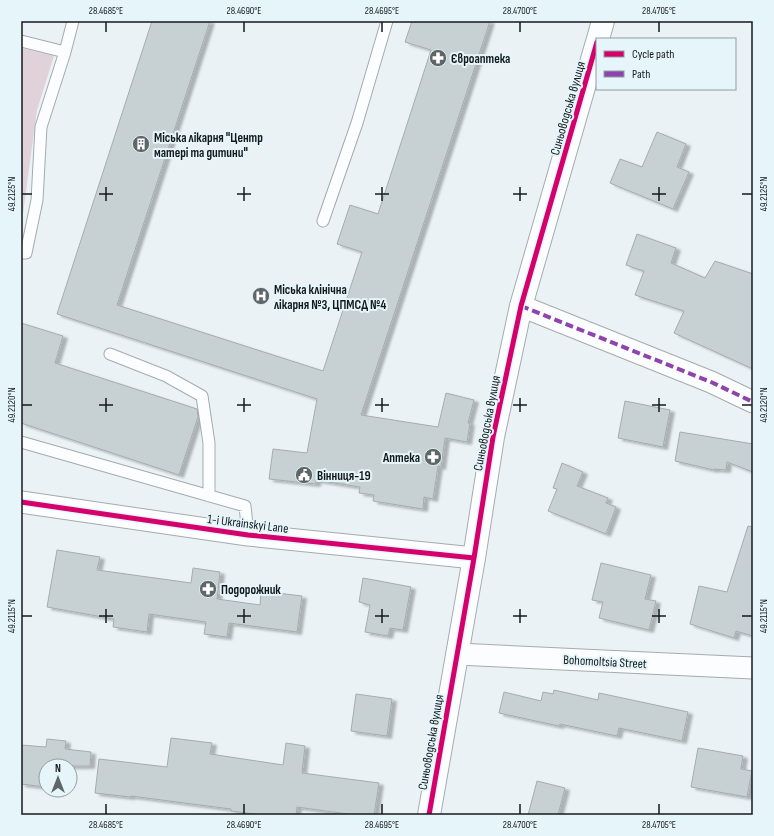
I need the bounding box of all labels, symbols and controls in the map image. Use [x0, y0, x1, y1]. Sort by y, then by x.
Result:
text: 28.4685°E [89, 5, 123, 17]
text: 28.4690°E [227, 5, 261, 17]
text: 28.4695°E [365, 5, 399, 17]
text: 28.4700°E [503, 5, 537, 17]
text: 28.4705°E [642, 5, 676, 17]
legend [596, 38, 736, 90]
text: Cycle path [632, 47, 674, 62]
pharmacy icon: Євроаптека [428, 48, 448, 68]
place label: Євроаптека [451, 51, 510, 67]
street label: Синьоводська вулиця [547, 60, 589, 157]
text: Path [632, 67, 650, 82]
place label: Міська лікарня "Центр матері та дитини" [154, 130, 263, 161]
building icon: Міська лікарня "Центр матері та дитини" [131, 134, 151, 154]
text: 49.2125°N [6, 177, 18, 211]
text: 49.2125°N [758, 177, 770, 211]
place label: Міська клінічна лікарня №3, ЦПМСД №4 [274, 282, 386, 313]
hospital icon: Міська клінічна лікарня №3, ЦПМСД №4 [251, 286, 271, 306]
street label: Синьоводська вулиця [470, 374, 504, 472]
text: 49.2120°N [6, 387, 18, 423]
text: 49.2120°N [758, 387, 770, 423]
pharmacy icon: Аптека [423, 447, 443, 467]
place label: Аптека [382, 450, 420, 466]
public building icon: Вінниця-19 [294, 465, 314, 485]
place label: Вінниця-19 [317, 468, 371, 484]
street label: 1-i Ukrainskyi Lane [206, 511, 289, 537]
pharmacy icon: Подорожник [198, 579, 218, 599]
place label: Подорожник [221, 582, 281, 598]
text: 49.2115°N [6, 599, 18, 633]
text: 49.2115°N [758, 599, 770, 633]
street label: Bohomoltsia Street [563, 652, 647, 672]
street label: Синьоводська вулиця [415, 693, 447, 791]
north arrow [38, 758, 78, 798]
text: N [55, 762, 61, 775]
text: 28.4685°E [89, 819, 123, 831]
text: 28.4690°E [227, 819, 261, 831]
text: 28.4695°E [365, 819, 399, 831]
text: 28.4700°E [503, 819, 537, 831]
text: 28.4705°E [642, 819, 676, 831]

